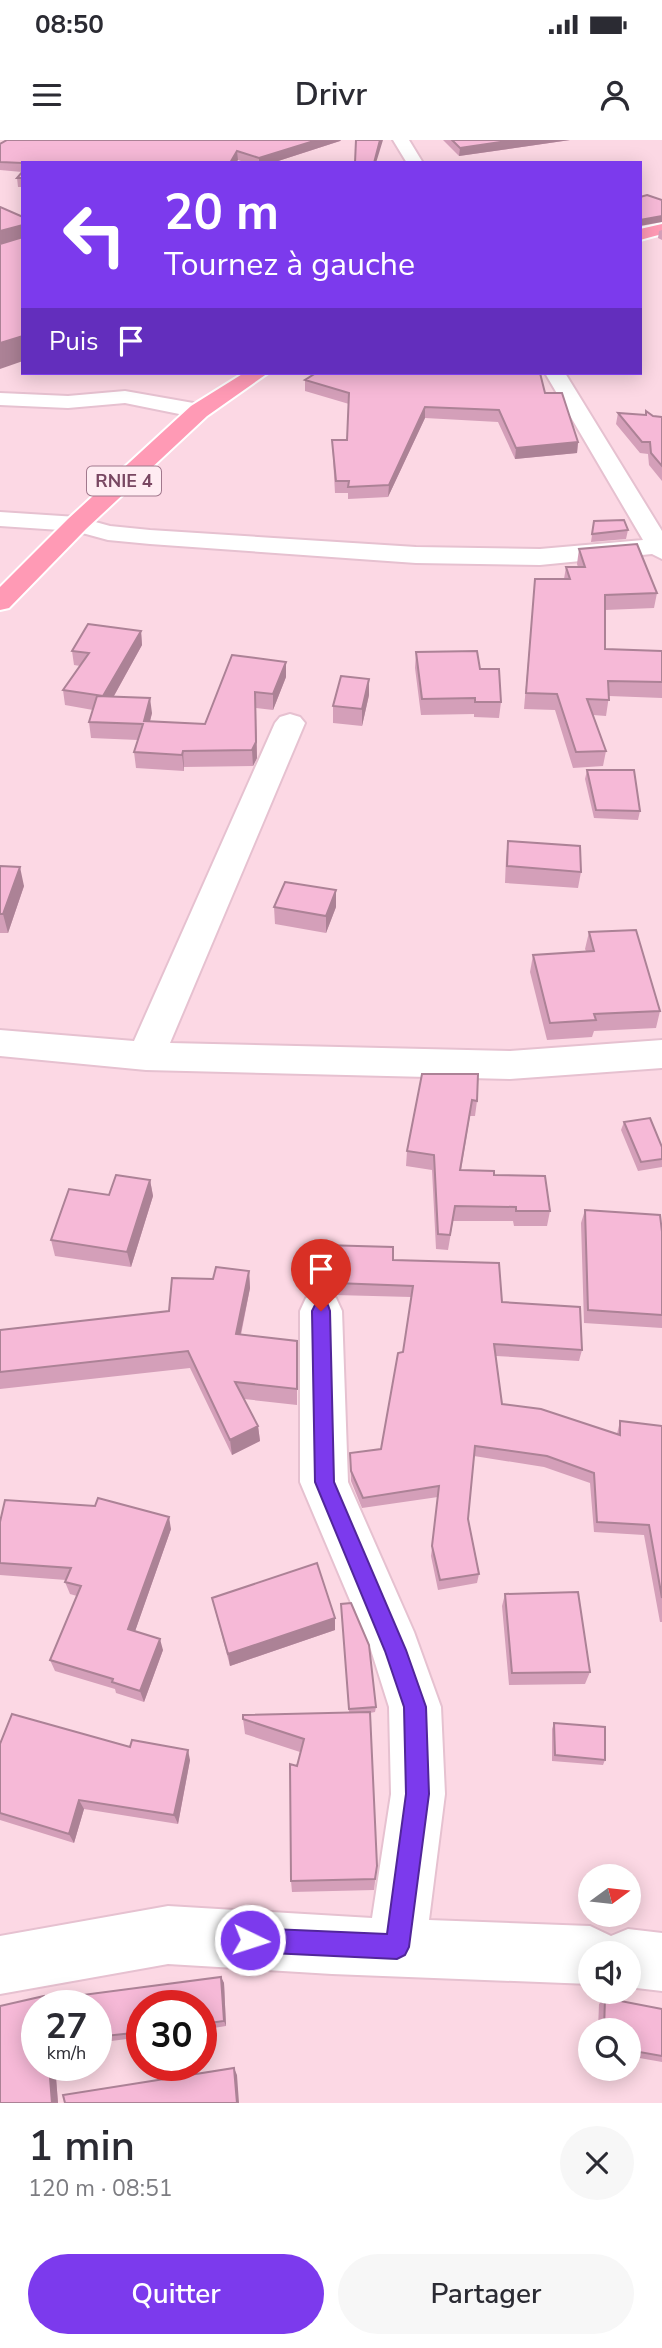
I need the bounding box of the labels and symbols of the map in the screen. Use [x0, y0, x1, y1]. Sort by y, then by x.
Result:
road number: RNIE 4 [87, 466, 161, 496]
pin [291, 1239, 351, 1311]
north arrow [578, 1864, 640, 1927]
position arrow [213, 1903, 287, 1977]
speed limit sign: 30 [126, 1990, 217, 2081]

